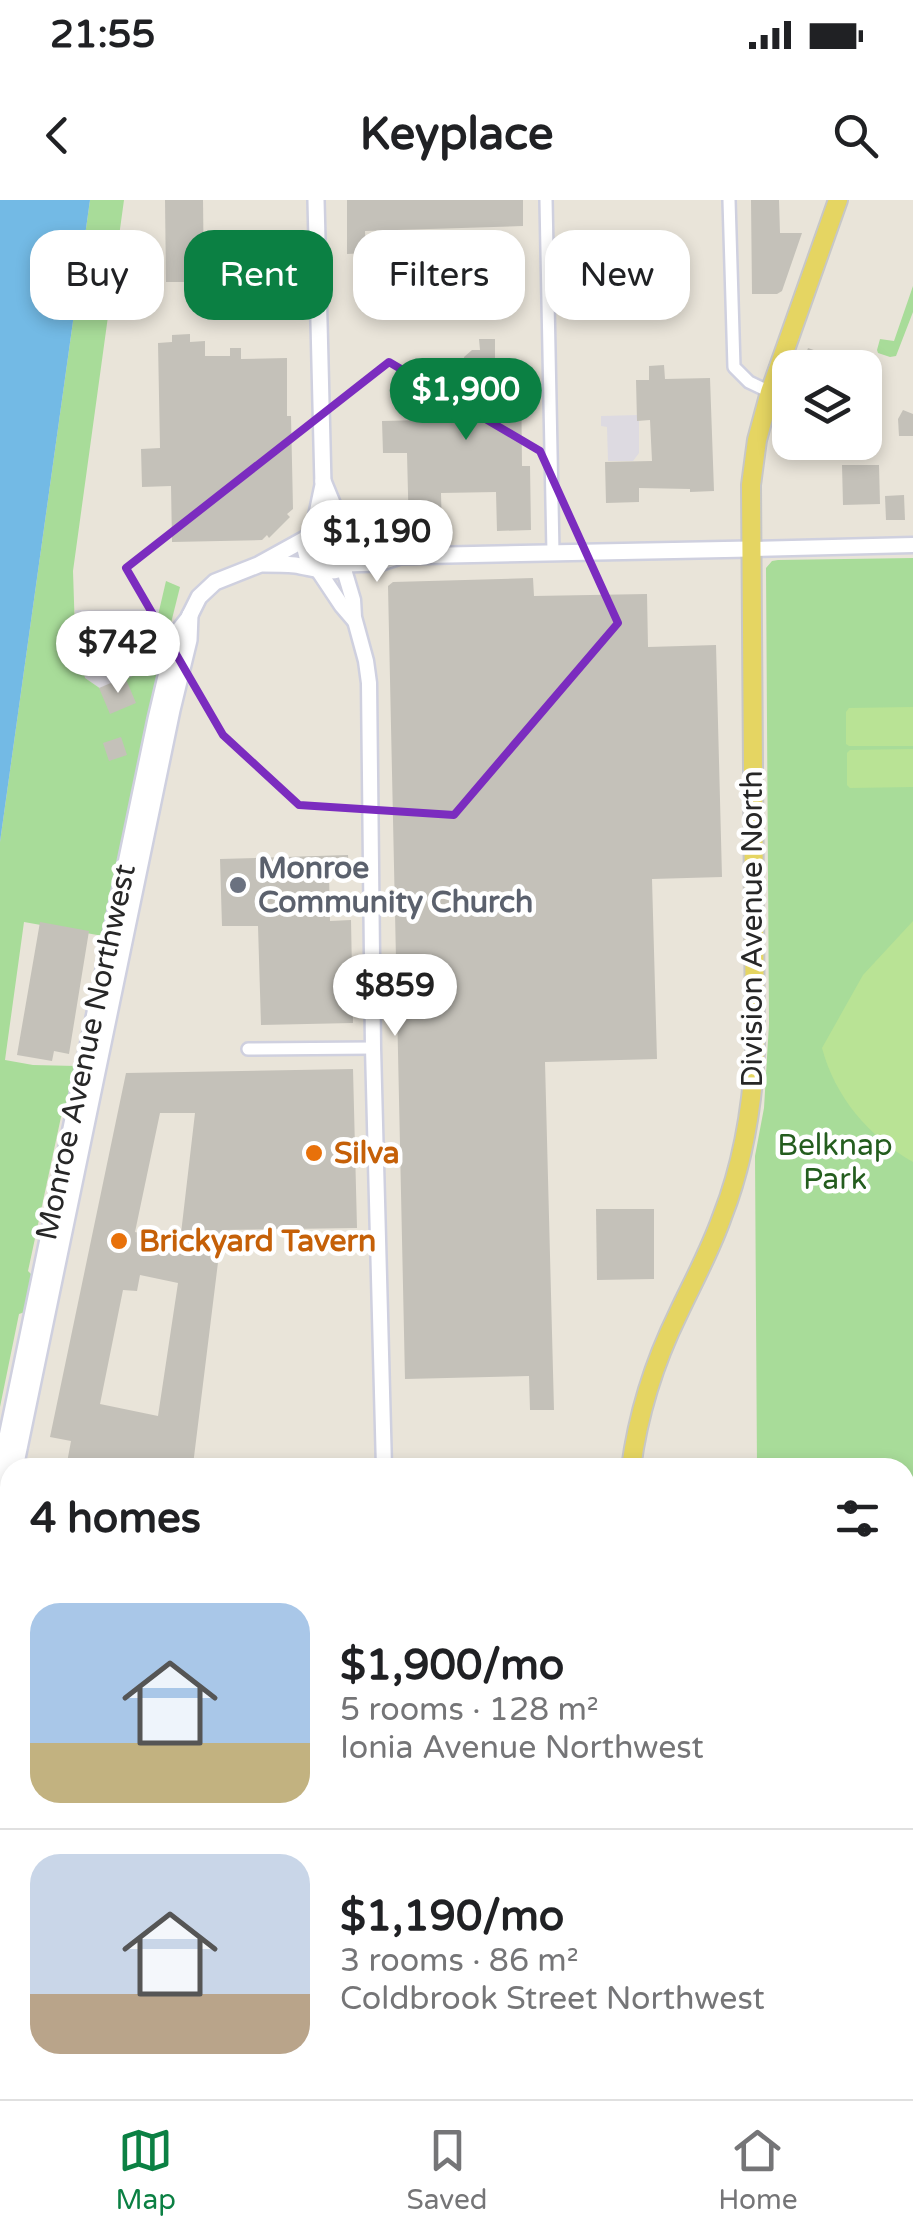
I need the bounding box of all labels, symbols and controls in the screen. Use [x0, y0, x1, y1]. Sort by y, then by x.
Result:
text: 21:55 [50, 12, 155, 58]
icon: back [30, 108, 85, 163]
text: Keyplace [360, 108, 553, 162]
icon: search [828, 108, 883, 163]
chip: Buy [30, 230, 164, 320]
chip: Rent [184, 230, 333, 320]
chip: Filters [353, 230, 525, 320]
chip: New [545, 230, 690, 320]
map controls [772, 350, 882, 460]
button: layers [772, 350, 882, 460]
pin: $1,900 [385, 358, 547, 443]
text: $1,900 [412, 371, 520, 409]
pin: $1,190 [296, 500, 458, 585]
text: $1,190 [323, 513, 431, 551]
pin: $742 [59, 611, 177, 696]
text: $742 [78, 624, 158, 662]
street label: Division Avenue North [734, 770, 771, 1088]
place label: Monroe Community Church [258, 850, 533, 921]
street label: Monroe Avenue Northwest [28, 861, 144, 1243]
marker: Monroe Community Church [227, 874, 249, 896]
pin: $859 [336, 954, 454, 1039]
text: $859 [355, 967, 435, 1005]
park label: Belknap Park [777, 1127, 893, 1198]
place label: Silva [334, 1135, 400, 1172]
marker: Silva [303, 1142, 325, 1164]
place label: Brickyard Tavern [139, 1223, 376, 1260]
marker: Brickyard Tavern [108, 1230, 130, 1252]
icon: filters [830, 1491, 885, 1546]
text: 4 homes [30, 1493, 201, 1544]
text: $1,900/mo [340, 1640, 564, 1691]
icon: home [110, 1643, 230, 1763]
text: 5 rooms · 128 m² [340, 1691, 599, 1729]
text: Ionia Avenue Northwest [340, 1729, 704, 1767]
text: $1,190/mo [340, 1891, 564, 1942]
icon: home [110, 1894, 230, 2014]
text: 3 rooms · 86 m² [340, 1942, 579, 1980]
text: Coldbrook Street Northwest [340, 1980, 765, 2018]
tab: Map [115, 2123, 176, 2217]
tab: Saved [407, 2123, 488, 2217]
tab: Home [718, 2123, 798, 2217]

